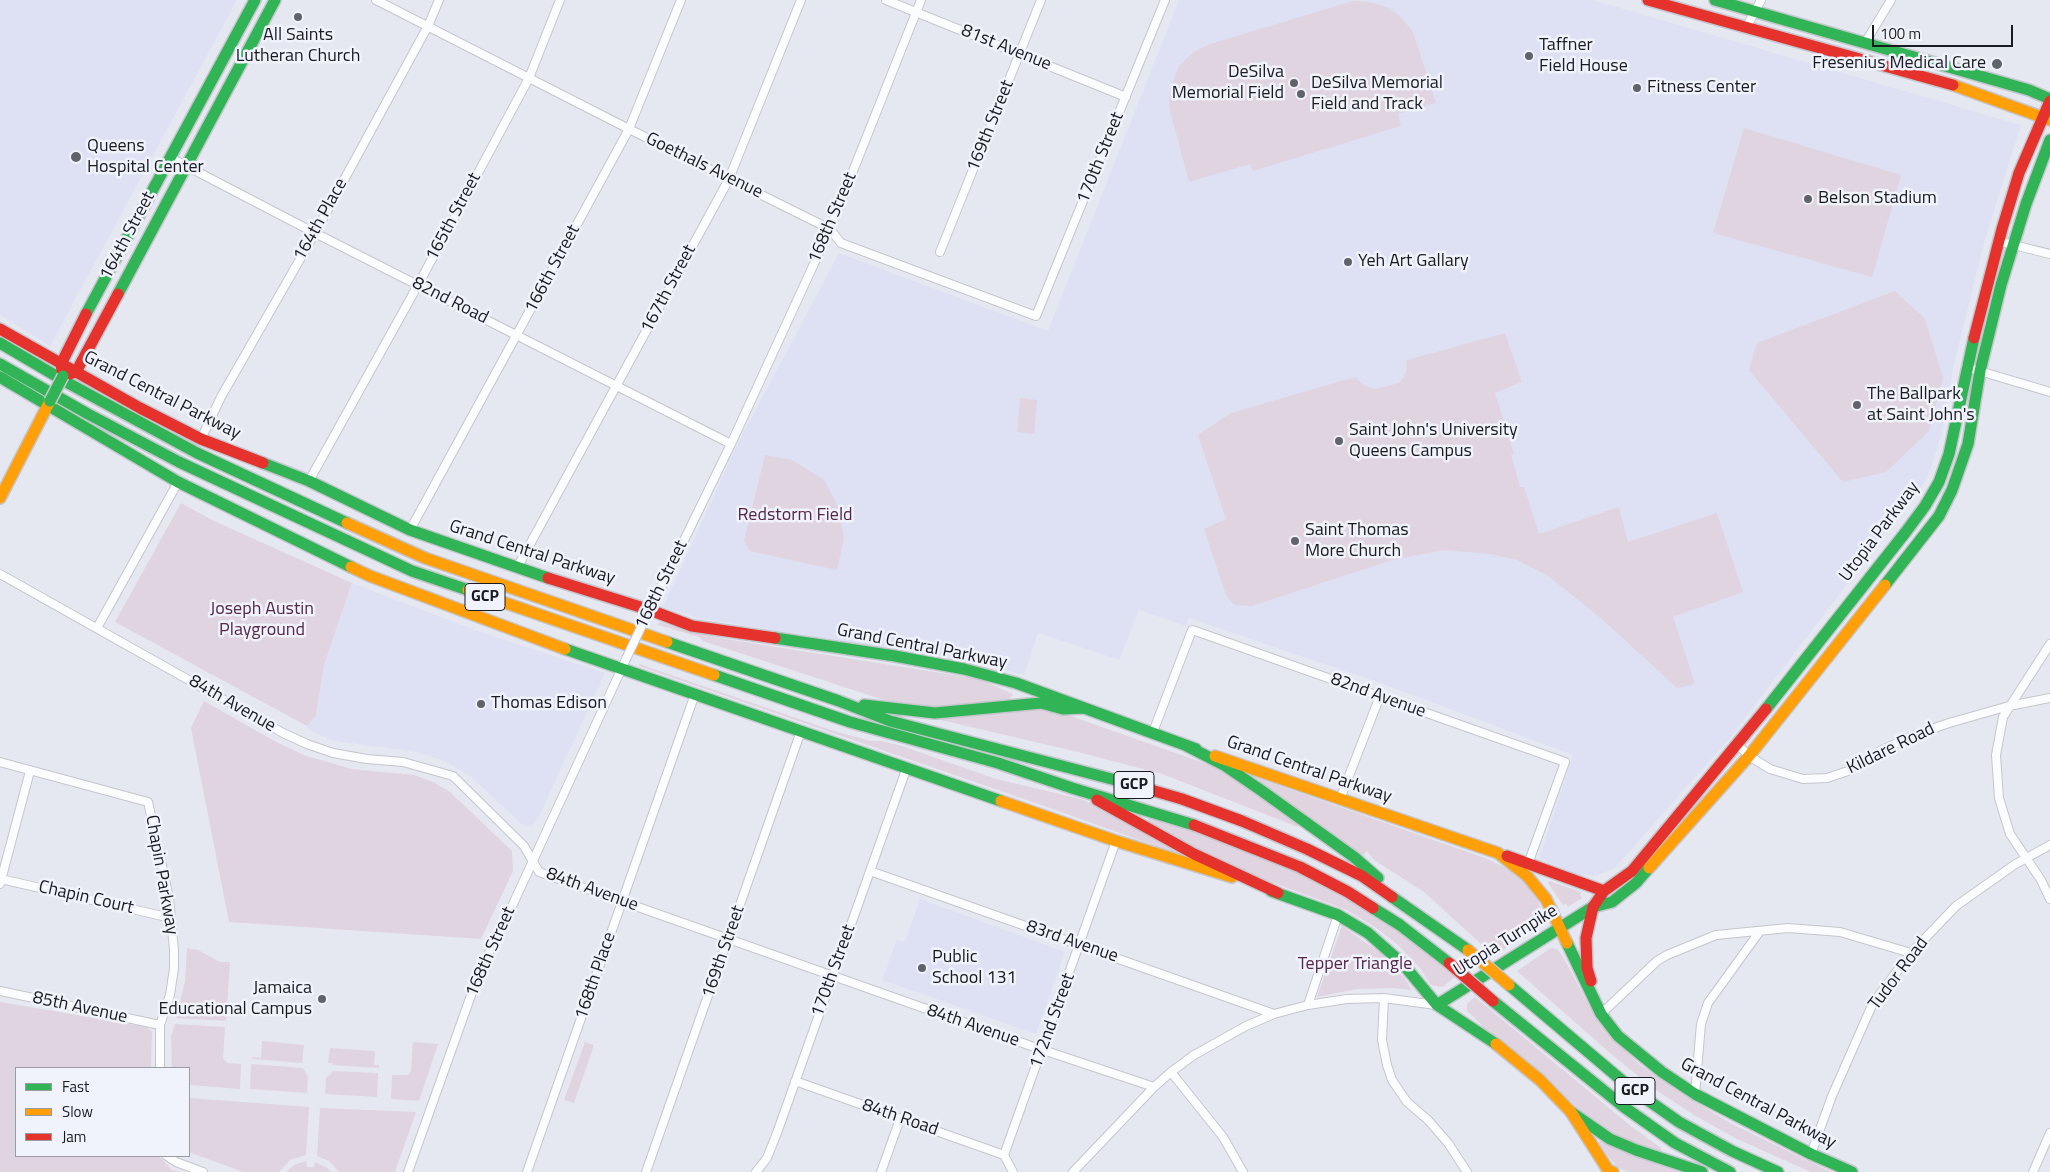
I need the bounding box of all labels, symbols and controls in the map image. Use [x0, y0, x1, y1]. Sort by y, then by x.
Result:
marker: All Saints Lutheran Church [292, 11, 304, 23]
scale bar [1875, 15, 2016, 47]
street label: 81st Avenue [958, 20, 1054, 76]
text: 100 m [1880, 22, 1921, 45]
place label: All Saints Lutheran Church [236, 25, 360, 68]
place label: Taffner Field House [1539, 35, 1628, 78]
marker: Taffner Field House [1523, 50, 1535, 62]
place label: Fresenius Medical Care [1812, 53, 1986, 75]
marker: Fresenius Medical Care [1990, 57, 2004, 71]
place label: DeSilva Memorial Field [1172, 62, 1284, 104]
place label: DeSilva Memorial Field and Track [1311, 73, 1443, 116]
street label: 169th Street [963, 77, 1019, 175]
marker: DeSilva Memorial Field [1288, 77, 1300, 89]
place label: Fitness Center [1647, 77, 1756, 99]
marker: Fitness Center [1631, 82, 1643, 94]
marker: DeSilva Memorial Field and Track [1295, 88, 1307, 100]
street label: 170th Street [1073, 109, 1129, 207]
street label: Goethals Avenue [642, 128, 766, 204]
place label: Queens Hospital Center [87, 136, 204, 178]
marker: Queens Hospital Center [69, 150, 83, 164]
street label: 165th Street [422, 169, 486, 265]
street label: 168th Street [804, 169, 862, 267]
street label: 164th Place [290, 175, 352, 265]
street label: 164th Street [96, 188, 160, 284]
place label: Belson Stadium [1818, 188, 1937, 210]
marker: Belson Stadium [1802, 193, 1814, 205]
street label: 166th Street [521, 221, 585, 317]
street label: 167th Street [637, 241, 701, 337]
place label: Yeh Art Gallary [1358, 251, 1469, 273]
marker: Yeh Art Gallary [1342, 256, 1354, 268]
street label: 82nd Road [408, 273, 492, 329]
street label: Grand Central Parkway [80, 347, 244, 445]
place label: The Ballpark at Saint John's [1867, 384, 1975, 426]
marker: The Ballpark at Saint John's [1851, 399, 1863, 411]
place label: Saint John's University Queens Campus [1349, 420, 1518, 462]
marker: Saint John's University Queens Campus [1333, 435, 1345, 447]
street label: Utopia Parkway [1835, 478, 1925, 586]
park label: Redstorm Field [737, 505, 853, 527]
street label: Grand Central Parkway [446, 516, 618, 590]
place label: Saint Thomas More Church [1305, 520, 1409, 562]
marker: Saint Thomas More Church [1289, 535, 1301, 547]
street label: 168th Street [631, 537, 693, 633]
road number: GCP [465, 584, 505, 610]
park label: Joseph Austin Playground [210, 599, 314, 642]
street label: Grand Central Parkway [835, 620, 1009, 674]
street label: 82nd Avenue [1328, 669, 1428, 723]
street label: 84th Avenue [185, 671, 279, 737]
place label: Thomas Edison [491, 693, 607, 715]
marker: Thomas Edison [475, 698, 487, 710]
street label: Kildare Road [1844, 718, 1938, 780]
street label: Grand Central Parkway [1224, 732, 1394, 808]
road number: GCP [1114, 772, 1154, 798]
street label: Chapin Parkway [140, 813, 182, 937]
street label: 84th Avenue [543, 863, 641, 917]
street label: Chapin Court [36, 877, 136, 919]
street label: Utopia Turnpike [1450, 901, 1562, 981]
street label: 168th Street [461, 903, 521, 1001]
street label: 169th Street [698, 903, 750, 1001]
street label: 83rd Avenue [1023, 916, 1121, 968]
street label: 170th Street [807, 922, 861, 1020]
street label: 168th Place [571, 930, 621, 1022]
street label: Tudor Road [1865, 933, 1933, 1015]
place label: Public School 131 [932, 947, 1017, 990]
park label: Tepper Triangle [1298, 954, 1412, 976]
marker: Public School 131 [916, 962, 928, 974]
street label: 172nd Street [1026, 970, 1080, 1072]
place label: Jamaica Educational Campus [158, 978, 312, 1021]
street label: 85th Avenue [31, 987, 129, 1029]
marker: Jamaica Educational Campus [316, 993, 328, 1005]
street label: 84th Avenue [924, 1000, 1022, 1052]
street label: Grand Central Parkway [1676, 1054, 1840, 1154]
legend [15, 1067, 190, 1157]
text: Fast [62, 1075, 89, 1098]
road number: GCP [1615, 1078, 1655, 1104]
street label: 84th Road [859, 1095, 941, 1141]
text: Slow [62, 1100, 93, 1123]
text: Jam [62, 1125, 86, 1148]

